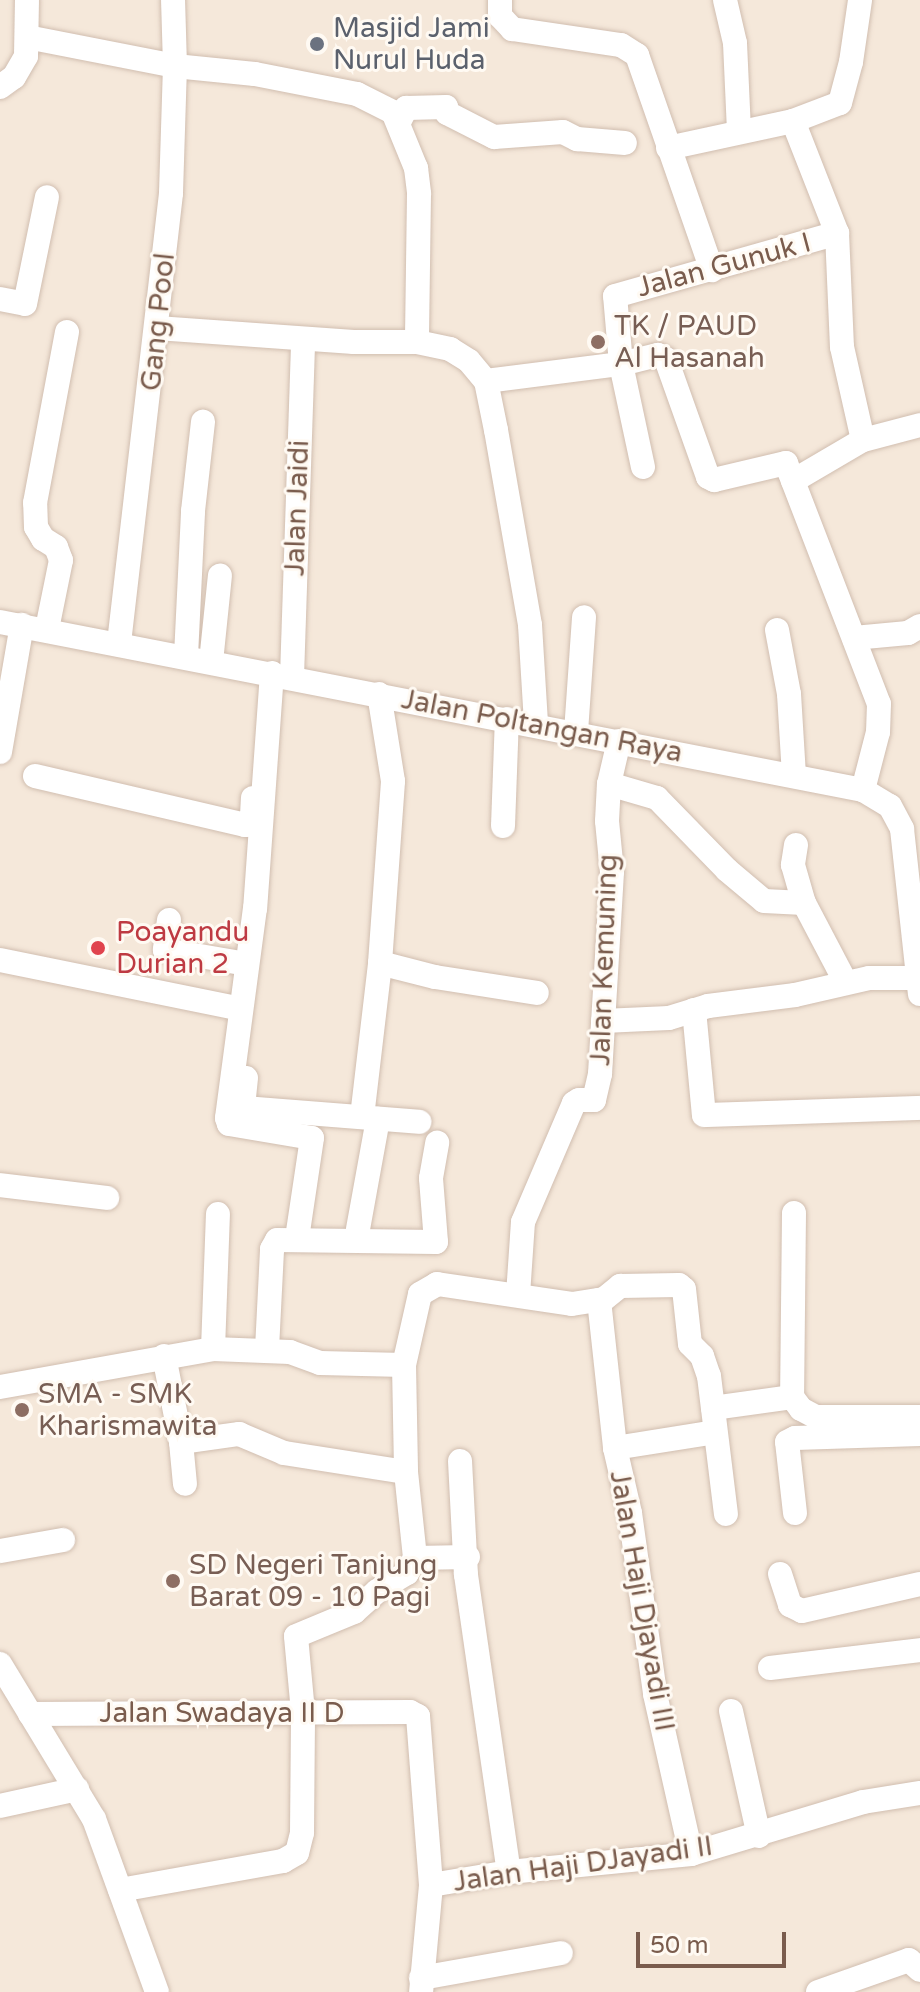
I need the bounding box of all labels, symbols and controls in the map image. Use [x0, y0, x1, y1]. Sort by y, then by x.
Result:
place label: Masjid Jami Nurul Huda [333, 11, 490, 77]
marker: Masjid Jami Nurul Huda [308, 35, 326, 53]
street label: Jalan Gunuk I [633, 226, 815, 304]
street label: Gang Pool [134, 251, 182, 393]
place label: TK / PAUD Al Hasanah [614, 309, 765, 375]
marker: TK / PAUD Al Hasanah [589, 333, 607, 351]
street label: Jalan Jaidi [278, 439, 316, 577]
street label: Jalan Poltangan Raya [399, 682, 685, 770]
street label: Jalan Kemuning [584, 854, 624, 1066]
place label: Poayandu Durian 2 [116, 915, 249, 981]
marker: Poayandu Durian 2 [87, 937, 109, 959]
place label: SMA - SMK Kharismawita [38, 1377, 217, 1443]
marker: SMA - SMK Kharismawita [13, 1401, 31, 1419]
street label: Jalan Haji Djayadi III [603, 1468, 681, 1734]
place label: SD Negeri Tanjung Barat 09 - 10 Pagi [189, 1548, 437, 1614]
marker: SD Negeri Tanjung Barat 09 - 10 Pagi [164, 1572, 182, 1590]
street label: Jalan Swadaya II D [99, 1696, 345, 1730]
street label: Jalan Haji DJayadi II [451, 1829, 715, 1899]
scale bar [640, 1916, 790, 1966]
text: 50 m [650, 1931, 708, 1960]

